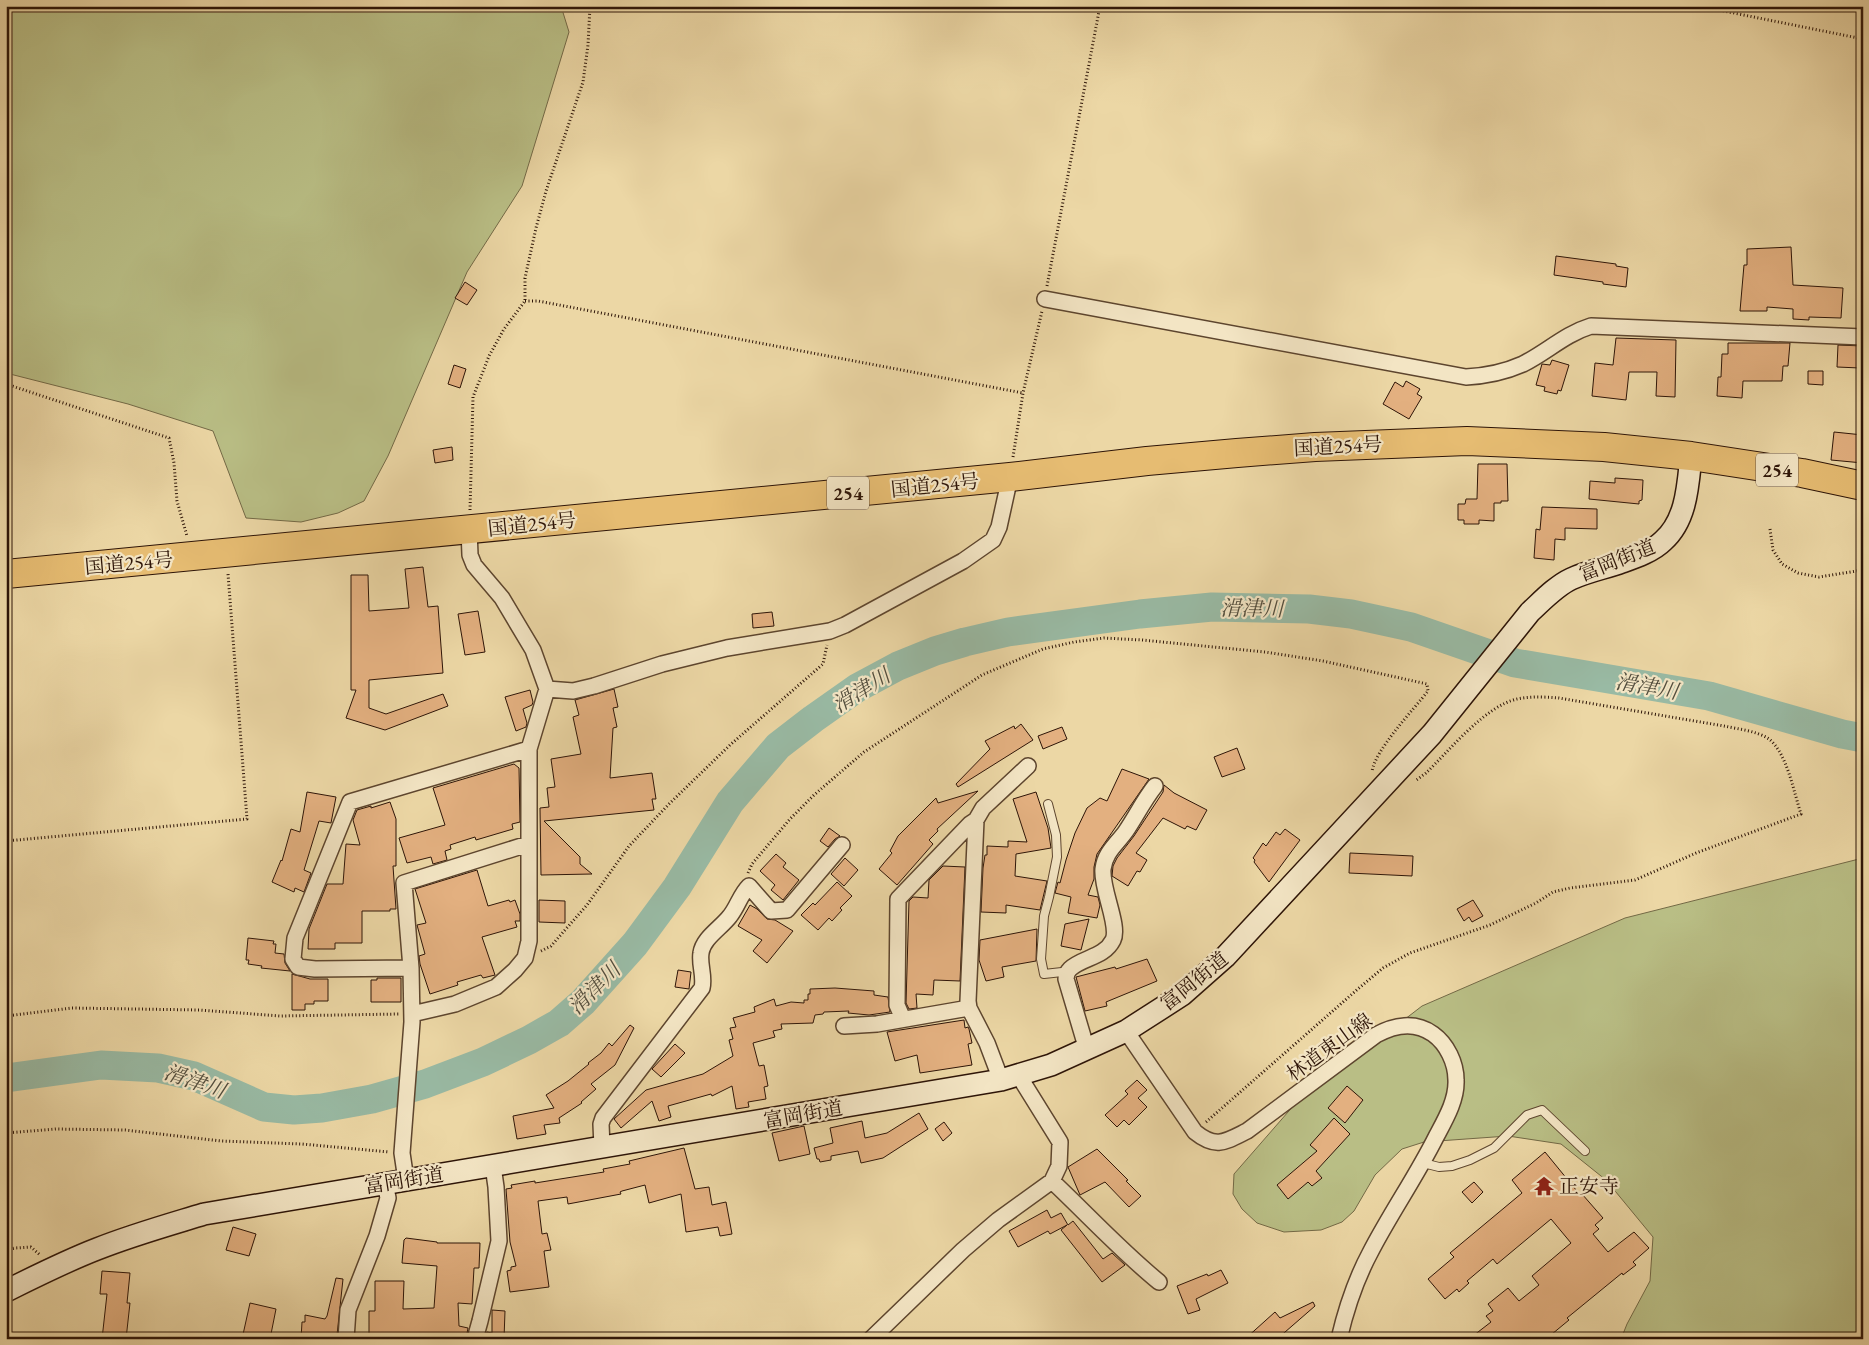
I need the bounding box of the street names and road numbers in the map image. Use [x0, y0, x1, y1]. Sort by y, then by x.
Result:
street label: 国道254号 [1293, 431, 1383, 461]
road number: 254 [1756, 454, 1798, 486]
street label: 国道254号 [889, 467, 981, 503]
road number: 254 [827, 476, 869, 509]
street label: 国道254号 [486, 506, 578, 542]
street label: 富岡街道 [1575, 533, 1659, 587]
street label: 国道254号 [84, 546, 174, 580]
street label: 富岡街道 [1155, 946, 1233, 1016]
street label: 林道東山線 [1281, 1007, 1377, 1087]
street label: 富岡街道 [761, 1094, 845, 1134]
street label: 富岡街道 [362, 1161, 446, 1199]

